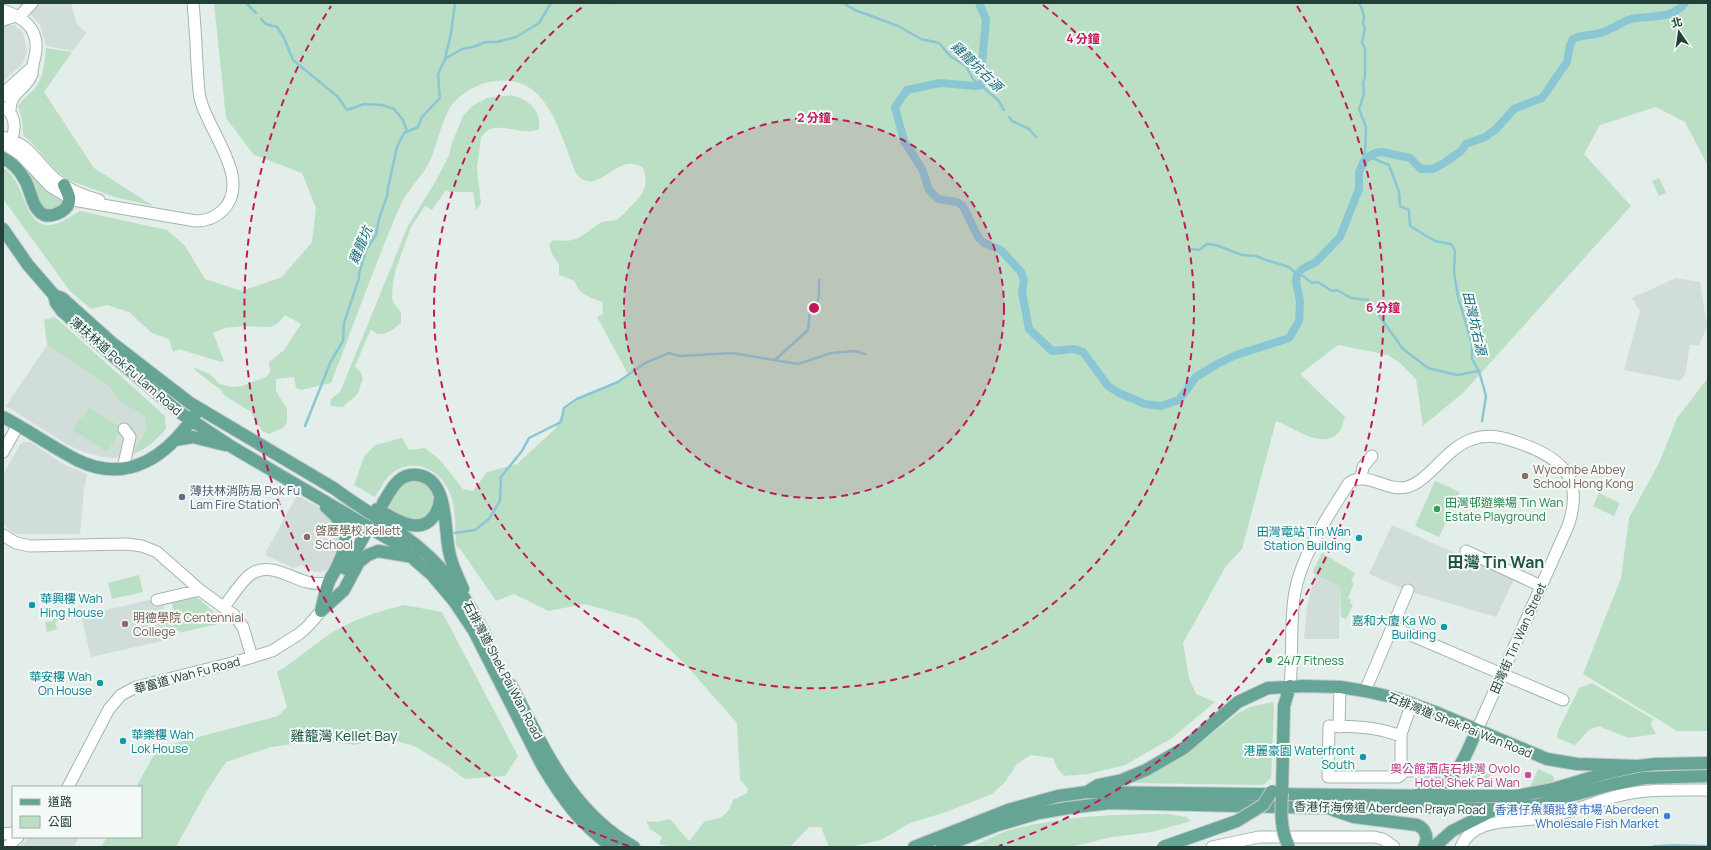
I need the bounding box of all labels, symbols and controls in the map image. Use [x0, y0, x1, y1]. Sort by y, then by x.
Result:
north arrow [1659, 12, 1699, 52]
text: 北 [1670, 13, 1684, 30]
text: 4 分鐘 [1066, 30, 1100, 47]
water label: 雞籠坑右源 [947, 37, 1008, 96]
text: 2 分鐘 [797, 109, 831, 126]
water label: 雞籠坑 [344, 222, 377, 266]
water label: 田灣坑右源 [1459, 289, 1492, 359]
text: 6 分鐘 [1366, 299, 1400, 316]
centre of rings [807, 301, 821, 315]
street label: 薄扶林道 Pok Fu Lam Road [67, 313, 185, 419]
place label: Wycombe Abbey School Hong Kong [1533, 461, 1633, 492]
marker: Wycombe Abbey School Hong Kong [1520, 471, 1530, 481]
place label: 薄扶林消防局 Pok Fu Lam Fire Station [190, 482, 300, 513]
marker: 薄扶林消防局 Pok Fu Lam Fire Station [177, 492, 187, 502]
place label: 田灣邨遊樂場 Tin Wan Estate Playground [1445, 494, 1563, 525]
marker: 田灣邨遊樂場 Tin Wan Estate Playground [1432, 504, 1442, 514]
place label: 啓歷學校 Kellett School [315, 522, 401, 553]
place label: 田灣電站 Tin Wan Station Building [1257, 523, 1351, 554]
marker: 啓歷學校 Kellett School [302, 532, 312, 542]
marker: 田灣電站 Tin Wan Station Building [1354, 533, 1364, 543]
district label: 田灣 Tin Wan [1448, 551, 1544, 573]
street label: 田灣街 Tin Wan Street [1486, 580, 1550, 696]
place label: 華興樓 Wah Hing House [40, 590, 103, 621]
street label: 石排灣道 Shek Pai Wan Road [459, 598, 547, 742]
marker: 華興樓 Wah Hing House [27, 600, 37, 610]
place label: 明德學院 Centennial College [133, 609, 244, 640]
place label: 嘉和大廈 Ka Wo Building [1352, 612, 1436, 643]
marker: 明德學院 Centennial College [120, 619, 130, 629]
marker: 嘉和大廈 Ka Wo Building [1439, 622, 1449, 632]
place label: 24/7 Fitness [1277, 652, 1344, 669]
street label: 華富道 Wah Fu Road [132, 653, 242, 697]
marker: 24/7 Fitness [1264, 655, 1274, 665]
place label: 華安樓 Wah On House [29, 668, 92, 699]
marker: 華安樓 Wah On House [95, 678, 105, 688]
street label: 石排灣道 Shek Pai Wan Road [1385, 688, 1535, 762]
place label: 華樂樓 Wah Lok House [131, 726, 194, 757]
district label: 雞籠灣 Kellet Bay [290, 726, 398, 745]
marker: 華樂樓 Wah Lok House [118, 736, 128, 746]
place label: 港麗豪園 Waterfront South [1244, 742, 1355, 773]
marker: 港麗豪園 Waterfront South [1358, 752, 1368, 762]
place label: 奧公館酒店石排灣 Ovolo Hotel Shek Pai Wan [1390, 760, 1520, 791]
marker: 奧公館酒店石排灣 Ovolo Hotel Shek Pai Wan [1523, 770, 1533, 780]
legend [12, 786, 142, 838]
text: 道路 [48, 793, 72, 810]
street label: 香港仔海傍道 Aberdeen Praya Road [1294, 798, 1486, 818]
place label: 香港仔魚類批發市場 Aberdeen Wholesale Fish Market [1495, 801, 1659, 832]
marker: 香港仔魚類批發市場 Aberdeen Wholesale Fish Market [1662, 811, 1672, 821]
text: 公園 [48, 813, 72, 830]

